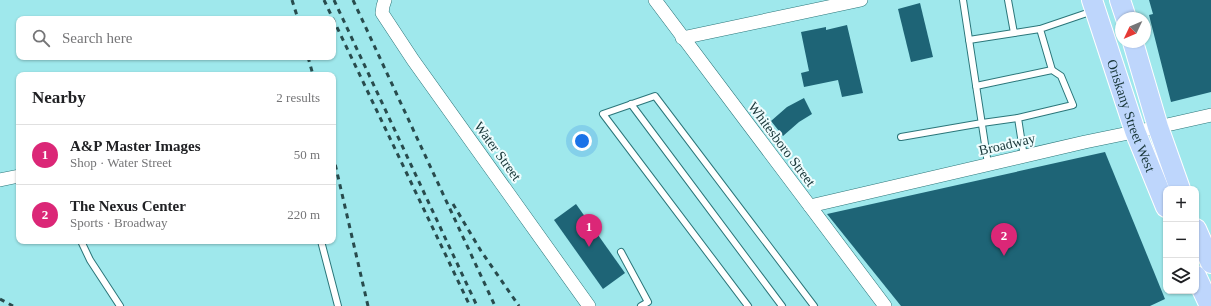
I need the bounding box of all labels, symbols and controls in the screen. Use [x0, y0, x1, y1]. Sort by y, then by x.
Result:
north arrow [1115, 12, 1151, 48]
search box [16, 16, 336, 60]
icon: search [30, 27, 52, 49]
text: Search here [62, 30, 132, 46]
street label: Oriskany Street West [1104, 57, 1158, 174]
text: Nearby [32, 88, 86, 107]
text: 2 results [276, 90, 320, 105]
street label: Whitesboro Street [745, 99, 818, 189]
street label: Water Street [471, 119, 524, 184]
your location [572, 131, 592, 151]
street label: Broadway [977, 131, 1037, 158]
text: A&P Master Images [70, 138, 201, 154]
text: 1 [42, 147, 48, 162]
text: 50 m [294, 147, 320, 162]
text: Shop · Water Street [70, 155, 172, 170]
map controls [1163, 186, 1199, 294]
button: + [1163, 186, 1199, 222]
text: The Nexus Center [70, 198, 186, 214]
text: 2 [42, 207, 48, 222]
text: 220 m [287, 207, 320, 222]
pin: 1 [576, 214, 602, 247]
text: Sports · Broadway [70, 215, 168, 230]
button: − [1163, 222, 1199, 258]
pin: 2 [991, 223, 1017, 256]
button: layers [1163, 258, 1199, 294]

